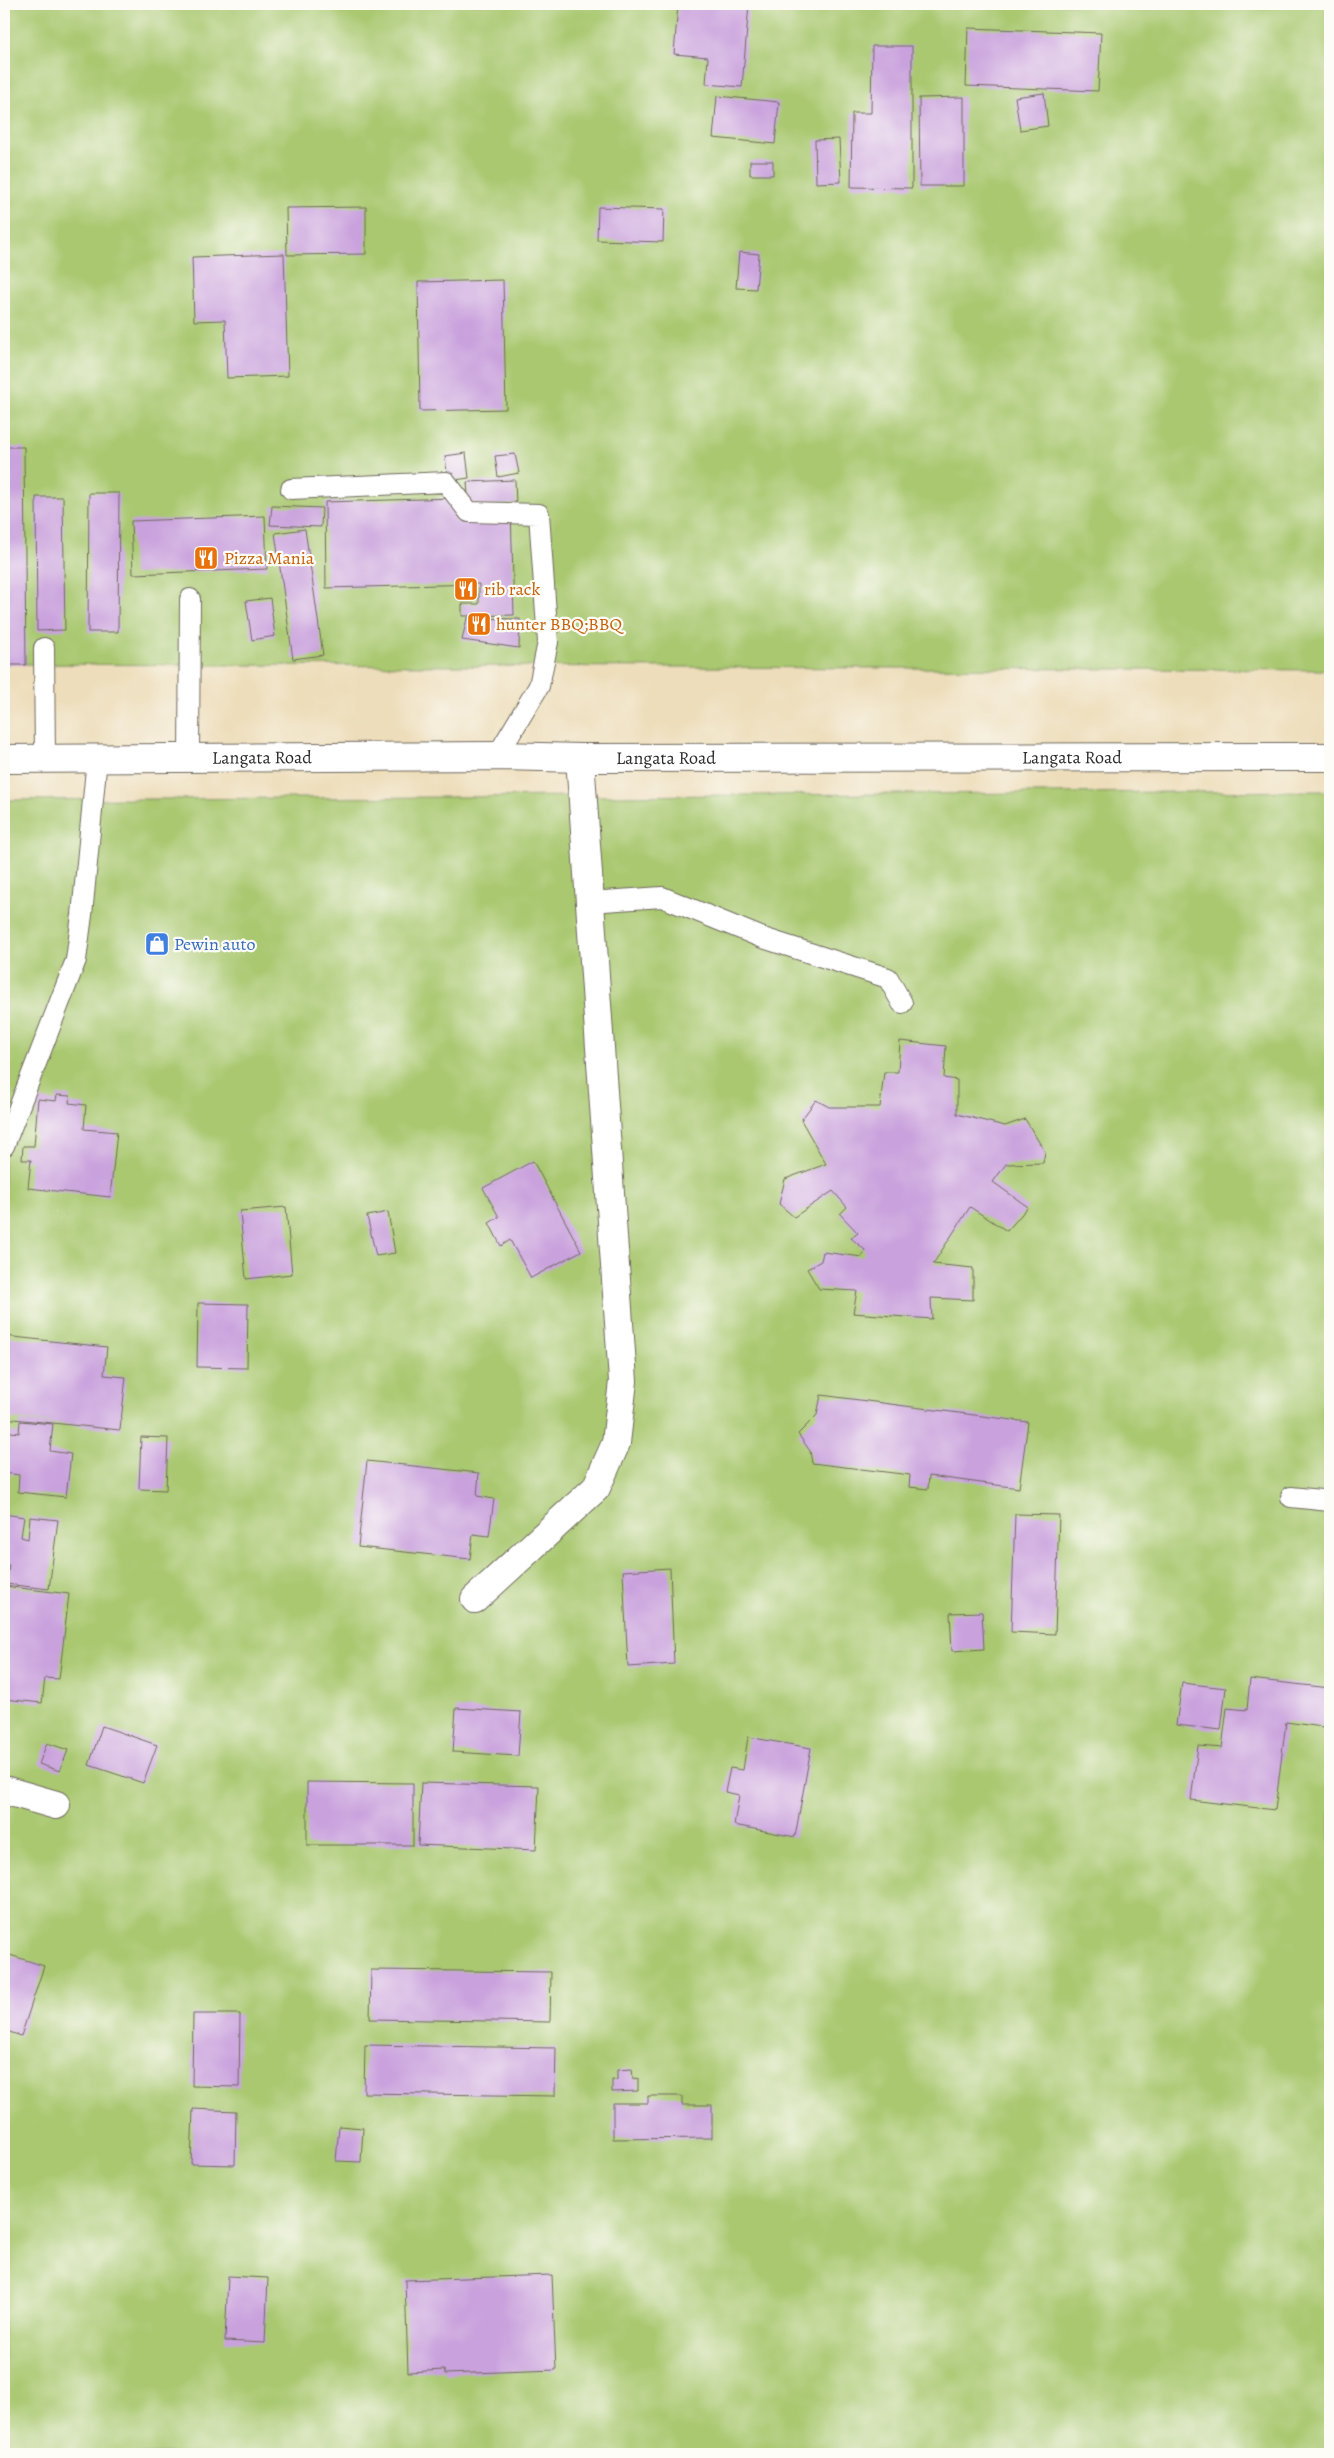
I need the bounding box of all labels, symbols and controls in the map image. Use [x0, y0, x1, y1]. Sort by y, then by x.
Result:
restaurant icon: Pizza Mania [193, 545, 219, 571]
place label: Pizza Mania [224, 546, 315, 570]
restaurant icon: rib rack [453, 576, 479, 602]
place label: rib rack [484, 577, 540, 601]
restaurant icon: hunter BBQ;BBQ [466, 611, 492, 637]
place label: hunter BBQ;BBQ [496, 612, 624, 636]
street label: Langata Road [212, 745, 312, 770]
street label: Langata Road [1022, 745, 1122, 769]
street label: Langata Road [616, 746, 716, 770]
shop icon: Pewin auto [144, 931, 170, 957]
place label: Pewin auto [174, 932, 255, 956]

